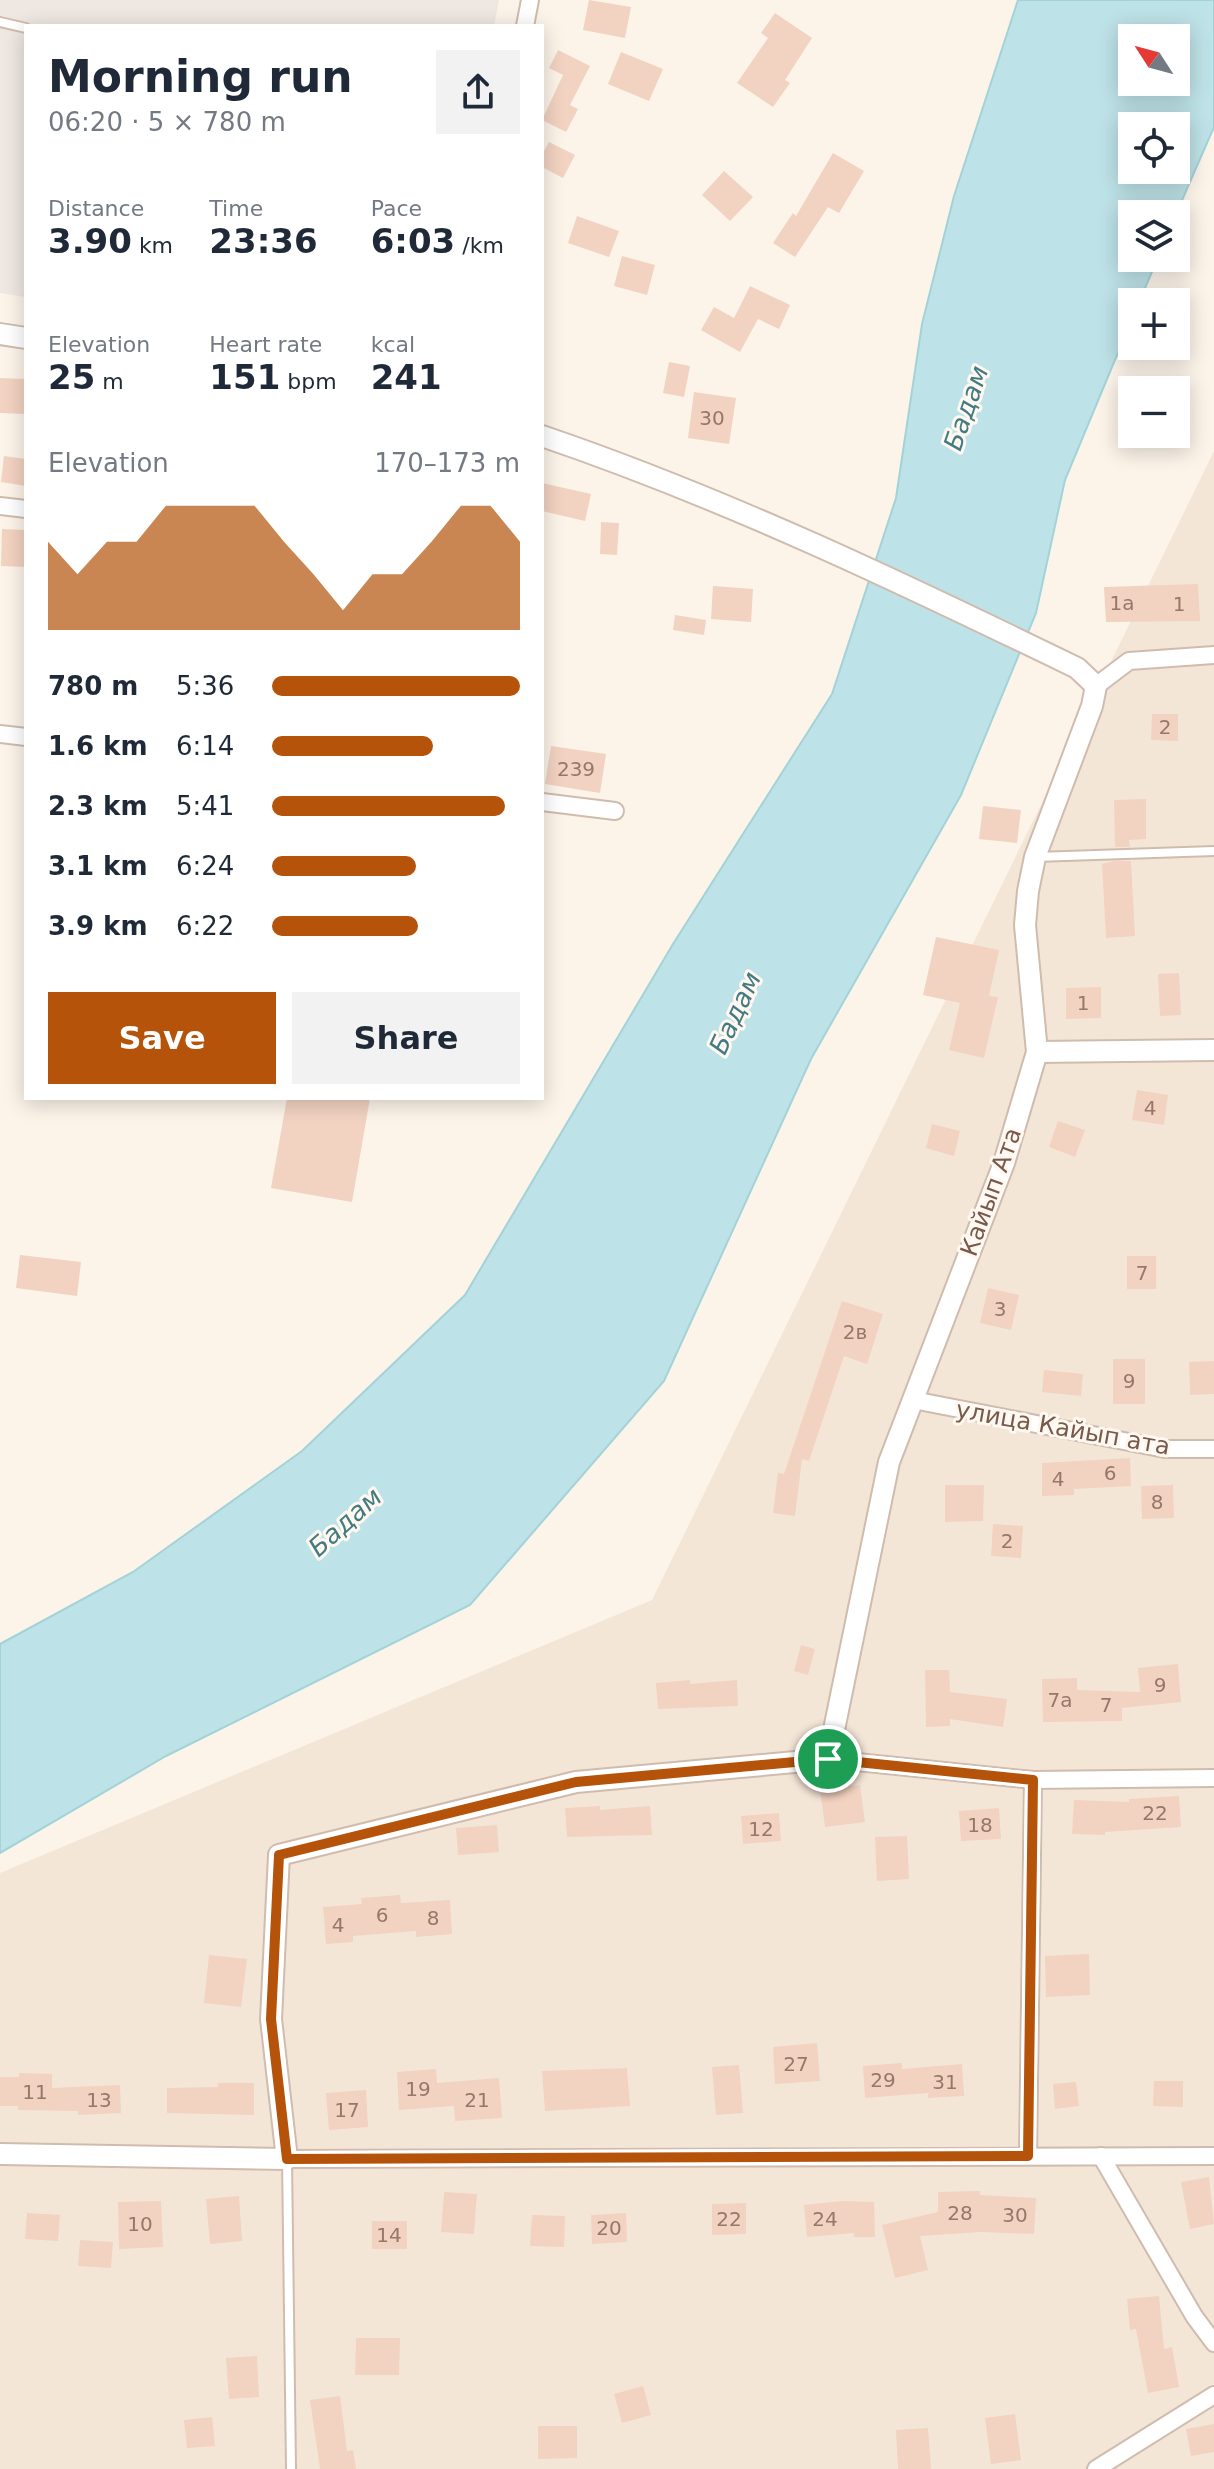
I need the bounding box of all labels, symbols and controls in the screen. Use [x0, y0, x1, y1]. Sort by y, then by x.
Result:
north arrow [1118, 24, 1190, 96]
map controls [1118, 24, 1190, 448]
button: share [436, 50, 520, 134]
text: Morning run [48, 51, 353, 102]
text: 06:20 · 5 × 780 m [48, 107, 286, 137]
button: locate [1118, 112, 1190, 184]
text: Distance [48, 196, 144, 221]
text: Time [209, 196, 263, 221]
text: Pace [371, 196, 422, 221]
button: layers [1118, 200, 1190, 272]
text: 3.90 [48, 221, 132, 261]
text: 23:36 [209, 221, 318, 261]
text: 6:03 [371, 221, 455, 261]
text: km [132, 233, 173, 258]
text: /km [455, 233, 504, 258]
button: + [1118, 288, 1190, 360]
text: Elevation [48, 332, 150, 357]
text: Heart rate [209, 332, 322, 357]
text: kcal [371, 332, 415, 357]
text: 25 [48, 357, 95, 397]
text: 151 [209, 357, 280, 397]
text: 241 [371, 357, 442, 397]
water label: Бадам [938, 362, 994, 454]
text: m [95, 369, 124, 394]
text: bpm [280, 369, 337, 394]
button: − [1118, 376, 1190, 448]
house number: 30 [699, 406, 725, 430]
text: Elevation [48, 448, 169, 478]
text: 170–173 m [374, 448, 520, 478]
house number: 1а [1110, 591, 1134, 615]
house number: 1 [1173, 592, 1185, 616]
text: 780 m [48, 671, 138, 701]
text: 5:36 [176, 671, 234, 701]
house number: 2 [1159, 715, 1171, 739]
text: 1.6 km [48, 731, 148, 761]
text: 6:14 [176, 731, 234, 761]
house number: 239 [557, 757, 595, 781]
text: 2.3 km [48, 791, 148, 821]
text: 5:41 [176, 791, 234, 821]
text: 3.1 km [48, 851, 148, 881]
text: 6:24 [176, 851, 234, 881]
text: 3.9 km [48, 911, 148, 941]
text: 6:22 [176, 911, 234, 941]
water label: Бадам [703, 967, 767, 1059]
house number: 1 [1077, 991, 1089, 1015]
button: Save [48, 992, 276, 1084]
button: Share [292, 992, 520, 1084]
house number: 4 [1144, 1096, 1156, 1120]
street label: Кайып Ата [955, 1124, 1027, 1260]
house number: 7 [1136, 1261, 1148, 1285]
house number: 3 [994, 1297, 1006, 1321]
house number: 2в [843, 1320, 867, 1344]
house number: 9 [1123, 1369, 1135, 1393]
street label: улица Кайып ата [954, 1395, 1172, 1461]
house number: 6 [1104, 1461, 1116, 1485]
house number: 4 [1052, 1467, 1064, 1491]
water label: Бадам [303, 1482, 387, 1562]
house number: 8 [1151, 1490, 1163, 1514]
house number: 2 [1001, 1529, 1013, 1553]
house number: 9 [1154, 1673, 1166, 1697]
house number: 7а [1048, 1688, 1072, 1712]
house number: 7 [1100, 1693, 1112, 1717]
pin [794, 1725, 862, 1793]
icon: arrive [806, 1737, 850, 1781]
house number: 22 [1142, 1801, 1168, 1825]
house number: 18 [967, 1813, 993, 1837]
house number: 12 [748, 1817, 774, 1841]
house number: 6 [376, 1903, 388, 1927]
house number: 8 [427, 1906, 439, 1930]
house number: 4 [332, 1913, 344, 1937]
house number: 27 [783, 2052, 809, 2076]
house number: 29 [870, 2068, 896, 2092]
house number: 31 [932, 2070, 958, 2094]
house number: 19 [405, 2077, 431, 2101]
house number: 11 [22, 2080, 48, 2104]
house number: 13 [86, 2088, 112, 2112]
house number: 21 [464, 2088, 490, 2112]
house number: 17 [334, 2098, 360, 2122]
house number: 28 [947, 2201, 973, 2225]
house number: 30 [1002, 2203, 1028, 2227]
house number: 22 [716, 2207, 742, 2231]
house number: 24 [812, 2207, 838, 2231]
house number: 10 [127, 2212, 153, 2236]
house number: 20 [596, 2216, 622, 2240]
house number: 14 [376, 2223, 402, 2247]

